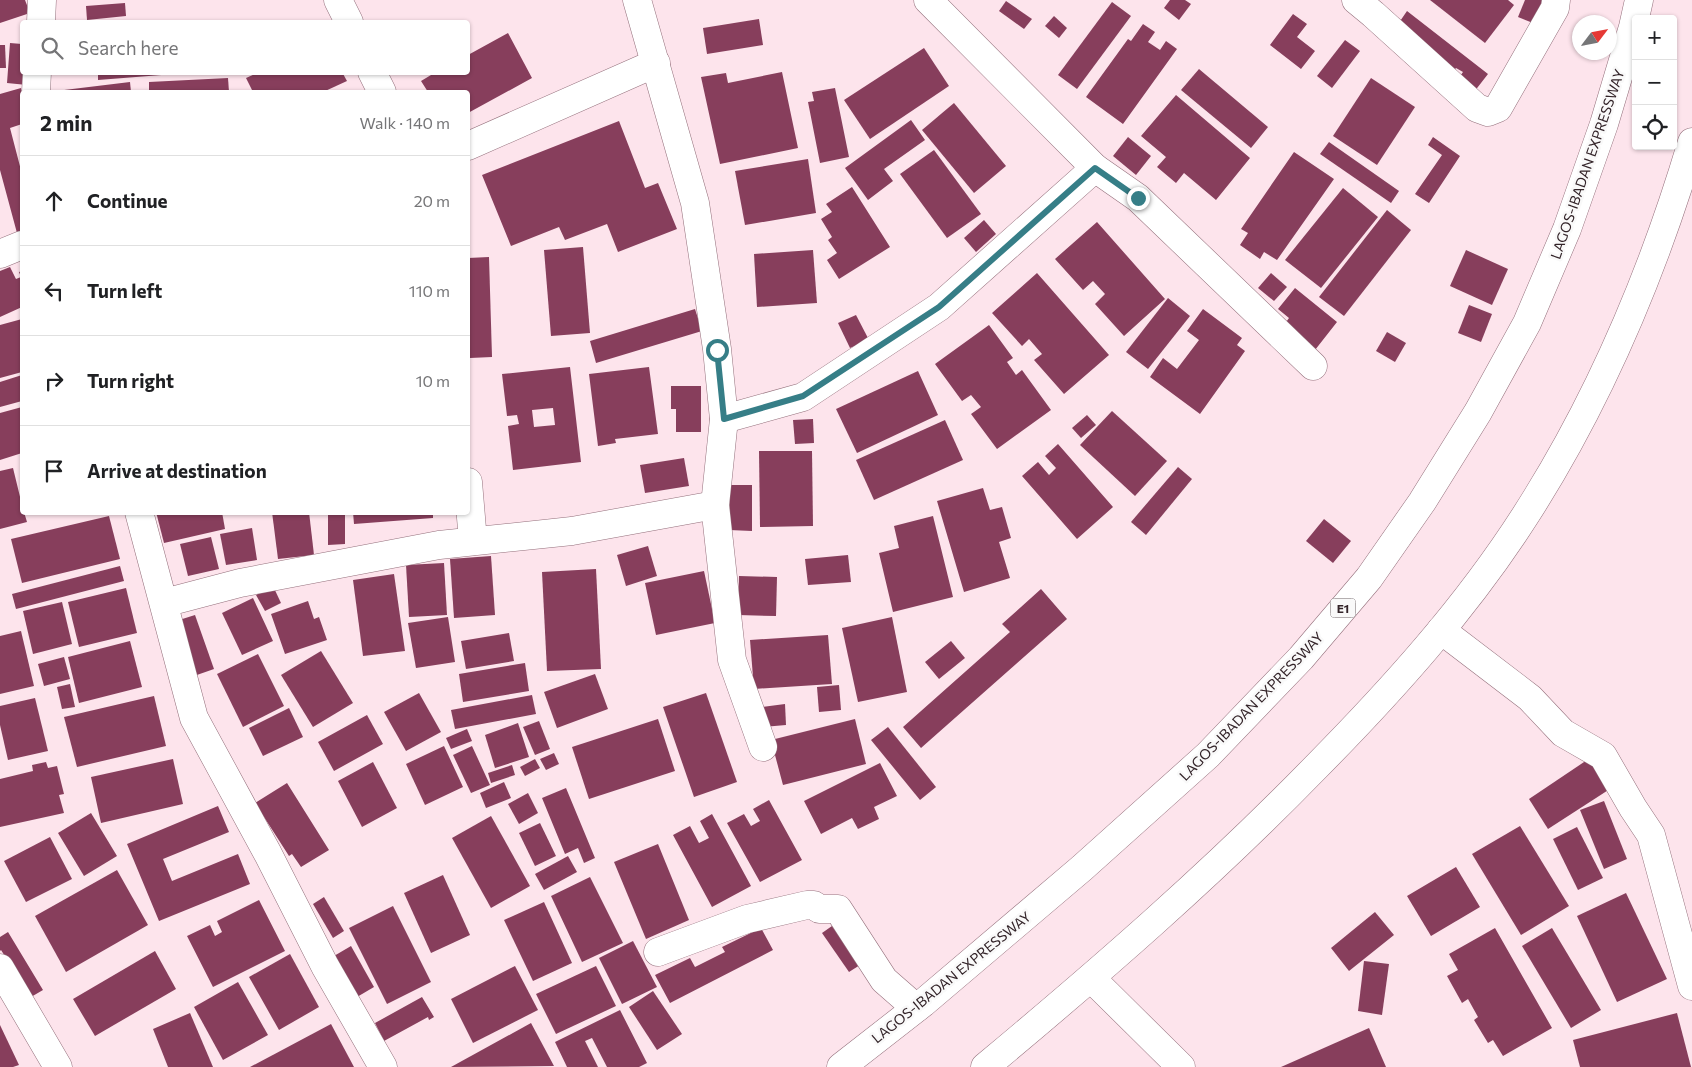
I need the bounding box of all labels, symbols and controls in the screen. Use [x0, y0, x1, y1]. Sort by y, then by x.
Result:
north arrow [1572, 15, 1617, 60]
map controls [1632, 15, 1677, 150]
button: + [1632, 15, 1677, 60]
search box [20, 20, 470, 75]
icon: search [38, 34, 66, 62]
text: Search here [78, 36, 178, 59]
button: − [1632, 60, 1677, 105]
street label: LAGOS-IBADAN EXPRESSWAY [1546, 67, 1628, 261]
button: locate [1632, 105, 1677, 150]
text: 2 min [40, 110, 92, 135]
text: Walk · 140 m [360, 113, 450, 132]
icon: ahead [40, 187, 68, 215]
route end [1127, 187, 1150, 210]
text: Continue [87, 189, 167, 212]
text: 20 m [414, 191, 450, 210]
icon: left [40, 277, 68, 305]
text: Turn left [87, 279, 162, 302]
text: 110 m [409, 281, 450, 300]
route start [706, 339, 729, 362]
icon: right [40, 367, 68, 395]
text: Turn right [87, 369, 174, 392]
text: 10 m [416, 371, 450, 390]
icon: arrive [40, 457, 68, 485]
text: Arrive at destination [87, 459, 267, 482]
road number: E1 [1330, 598, 1356, 618]
street label: LAGOS-IBADAN EXPRESSWAY [1176, 628, 1326, 784]
street label: LAGOS-IBADAN EXPRESSWAY [868, 908, 1034, 1046]

